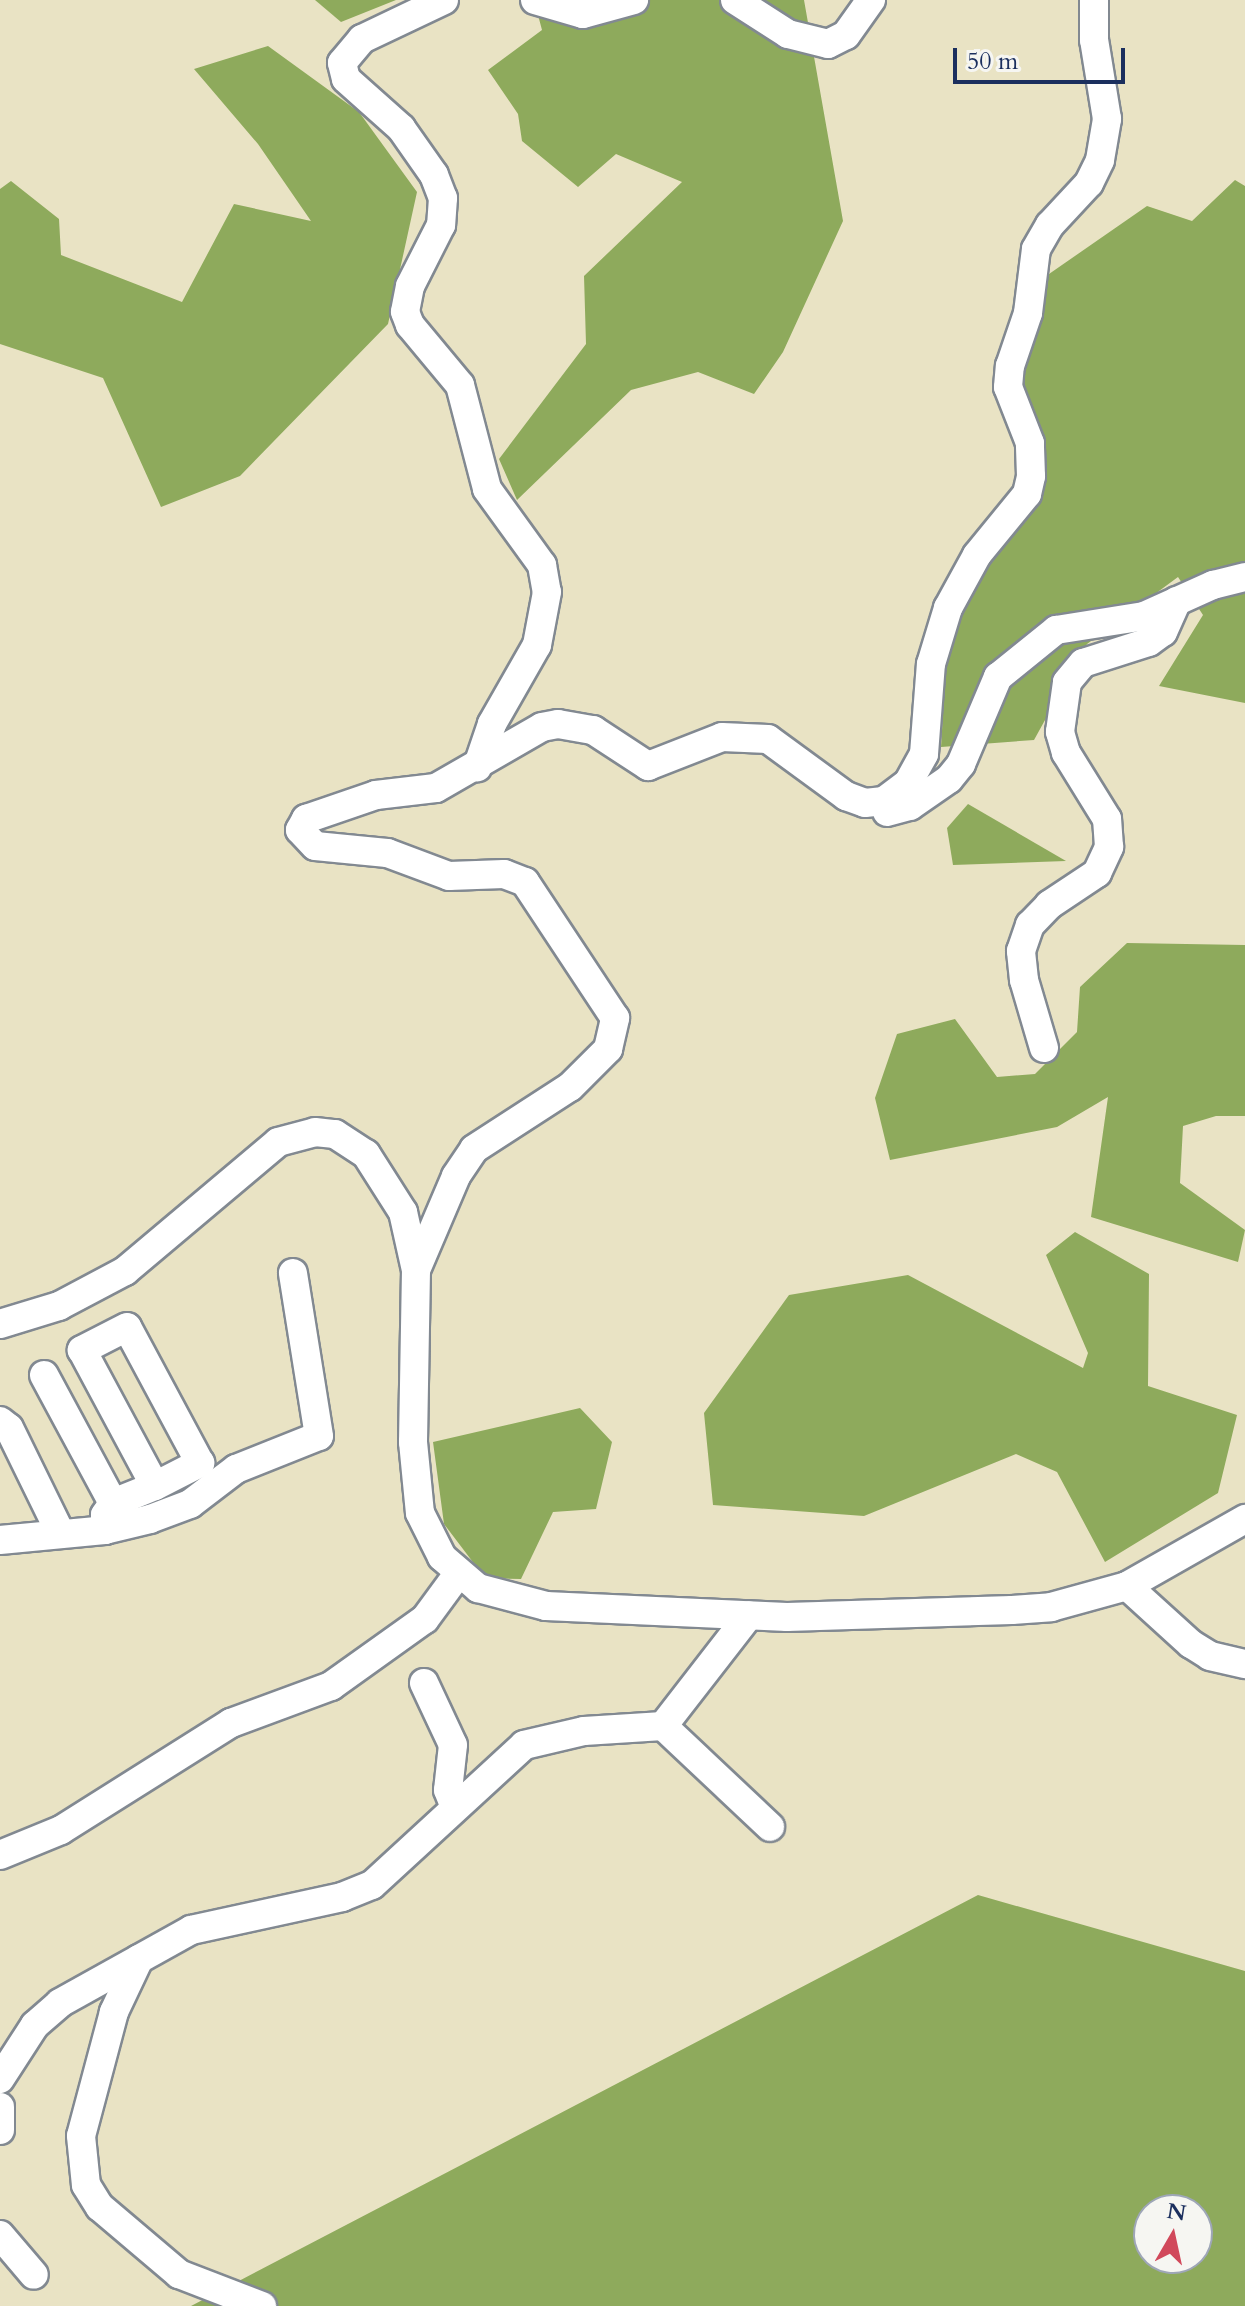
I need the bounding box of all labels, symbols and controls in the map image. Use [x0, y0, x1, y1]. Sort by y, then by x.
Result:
scale bar [957, 32, 1129, 82]
text: 50 m [967, 45, 1018, 78]
north arrow [1133, 2194, 1213, 2274]
text: N [1165, 2196, 1188, 2229]

